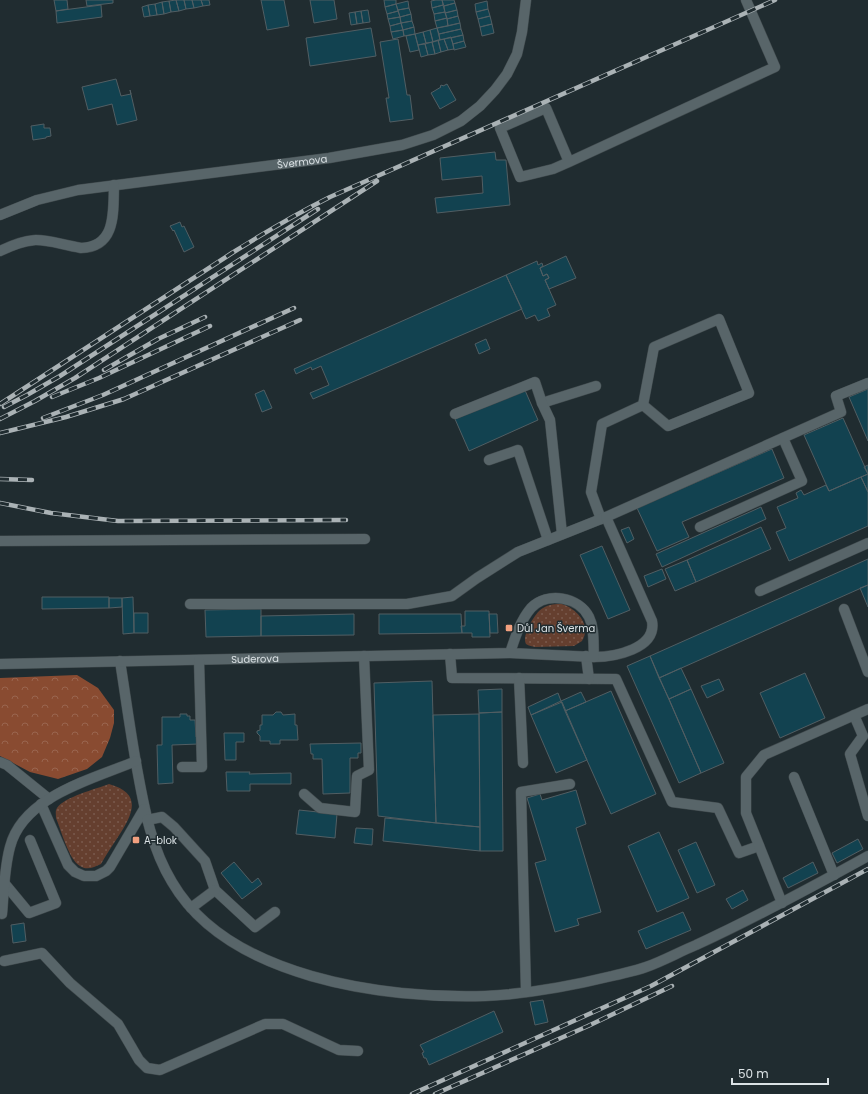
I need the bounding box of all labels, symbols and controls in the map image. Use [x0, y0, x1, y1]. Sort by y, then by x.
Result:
street label: Švermova [276, 151, 328, 172]
place label: Důl Jan Šverma [517, 621, 595, 636]
marker: Důl Jan Šverma [504, 623, 514, 633]
street label: Suderova [231, 650, 279, 667]
place label: A-blok [144, 833, 178, 848]
marker: A-blok [131, 835, 141, 845]
scale bar [732, 1060, 828, 1086]
text: 50 m [738, 1065, 769, 1082]

